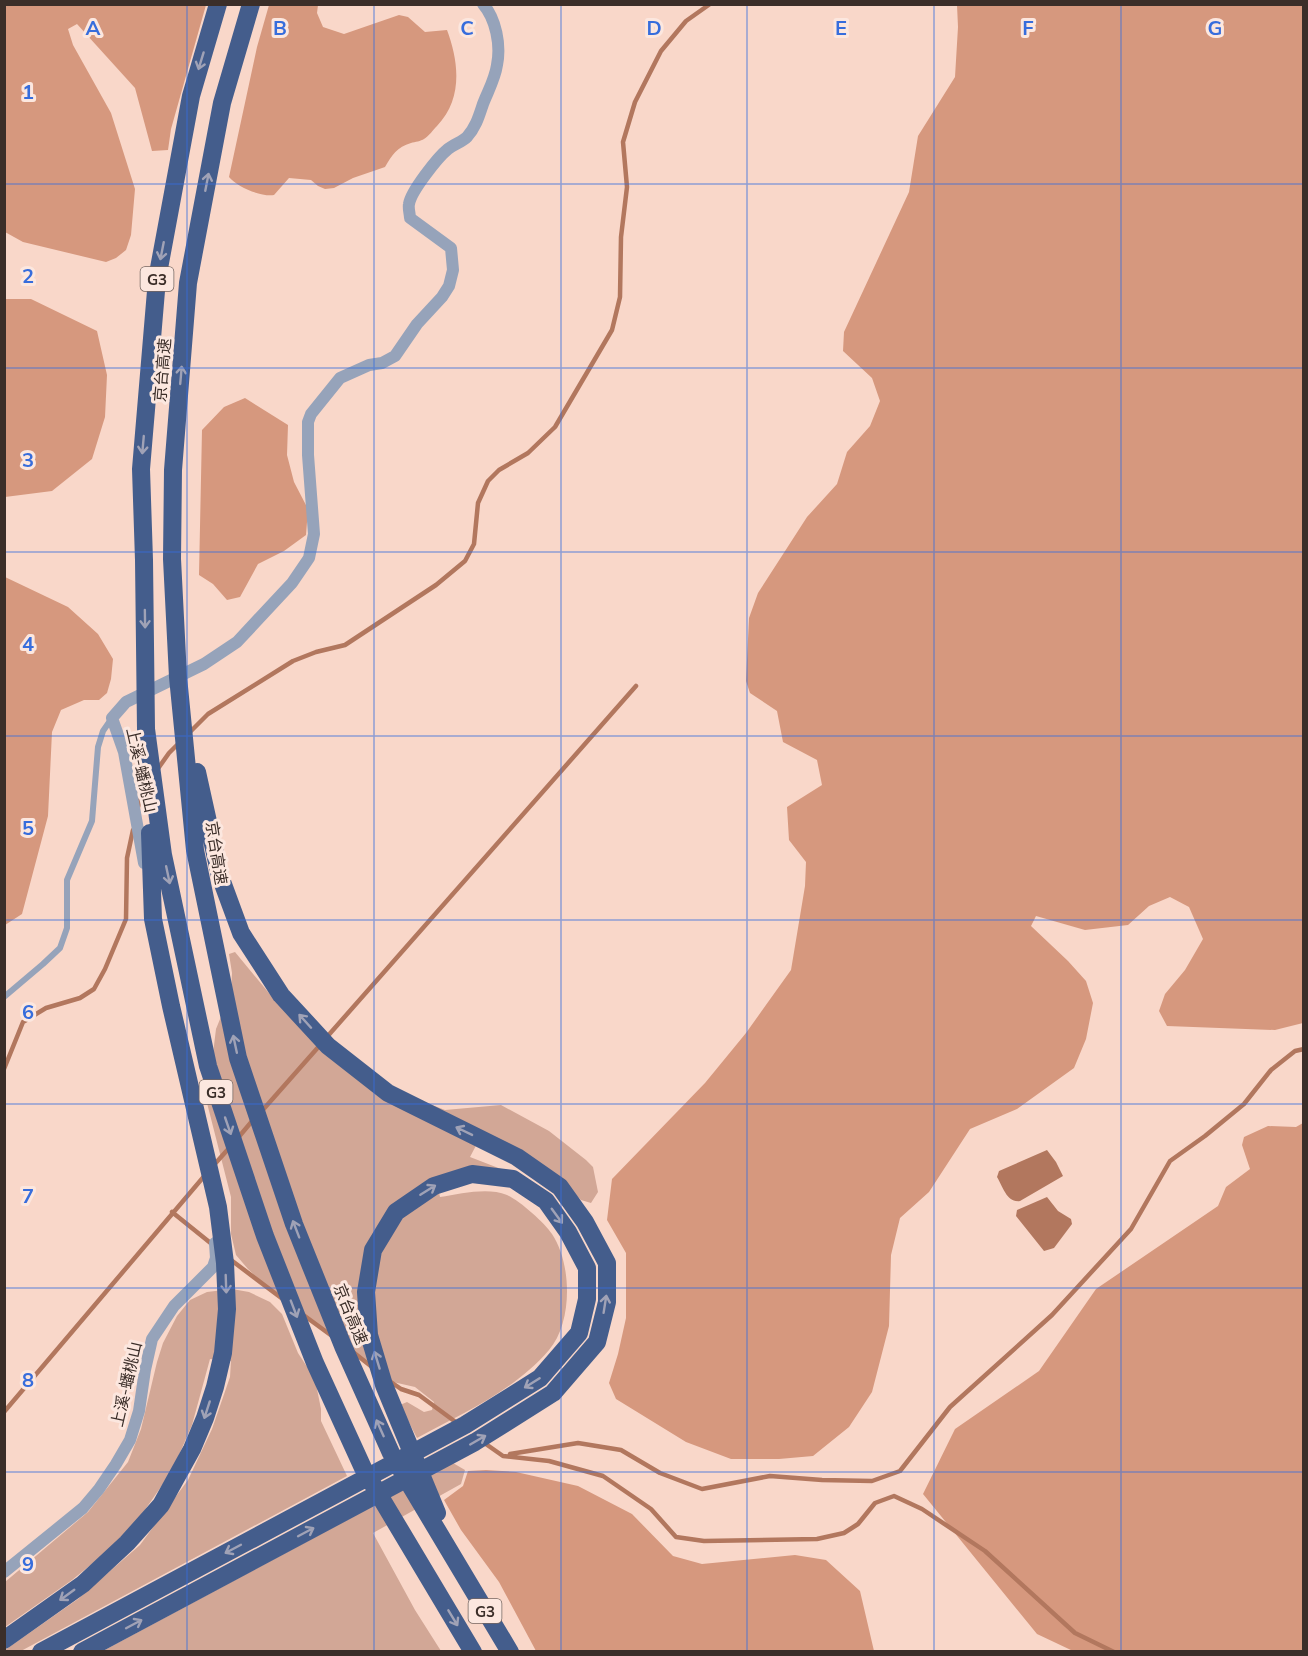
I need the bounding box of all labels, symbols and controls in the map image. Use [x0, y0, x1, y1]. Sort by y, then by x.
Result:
text: A [86, 15, 101, 40]
text: B [273, 15, 287, 40]
text: C [460, 15, 474, 40]
text: D [646, 15, 662, 40]
text: E [835, 15, 847, 40]
text: F [1022, 15, 1034, 40]
text: G [1208, 15, 1222, 40]
one-way arrow [195, 51, 206, 70]
text: 1 [22, 79, 34, 104]
one-way arrow [202, 173, 213, 192]
one-way arrow [156, 241, 167, 261]
text: 2 [22, 263, 34, 288]
road number: G3 [140, 267, 174, 291]
street label: 京台高速 [149, 337, 175, 403]
one-way arrow [176, 366, 187, 385]
one-way arrow [137, 435, 148, 455]
text: 3 [22, 447, 34, 472]
one-way arrow [139, 608, 151, 628]
text: 4 [22, 631, 34, 656]
street label: 上溪-蟠桃山 [122, 725, 162, 815]
text: 5 [22, 815, 34, 840]
street label: 京台高速 [202, 820, 232, 886]
one-way arrow [162, 865, 174, 884]
text: 6 [22, 999, 34, 1024]
one-way arrow [298, 1014, 312, 1029]
one-way arrow [229, 1034, 241, 1053]
road number: G3 [200, 1080, 232, 1104]
one-way arrow [223, 1116, 234, 1134]
one-way arrow [455, 1124, 473, 1136]
text: 7 [22, 1183, 34, 1208]
one-way arrow [419, 1184, 436, 1196]
one-way arrow [551, 1208, 563, 1224]
one-way arrow [289, 1220, 300, 1239]
one-way arrow [220, 1273, 232, 1293]
street label: 京台高速 [330, 1281, 372, 1347]
one-way arrow [600, 1295, 611, 1314]
one-way arrow [289, 1299, 300, 1318]
street label: 上溪-蟠桃山 [106, 1339, 146, 1429]
one-way arrow [371, 1351, 382, 1370]
text: 8 [22, 1367, 34, 1392]
one-way arrow [524, 1377, 541, 1389]
one-way arrow [201, 1400, 212, 1419]
one-way arrow [373, 1420, 385, 1438]
one-way arrow [469, 1433, 486, 1445]
one-way arrow [297, 1526, 314, 1538]
one-way arrow [225, 1543, 242, 1555]
text: 9 [22, 1551, 34, 1576]
one-way arrow [60, 1589, 76, 1601]
road number: G3 [468, 1599, 502, 1623]
one-way arrow [447, 1609, 459, 1626]
one-way arrow [125, 1618, 142, 1630]

